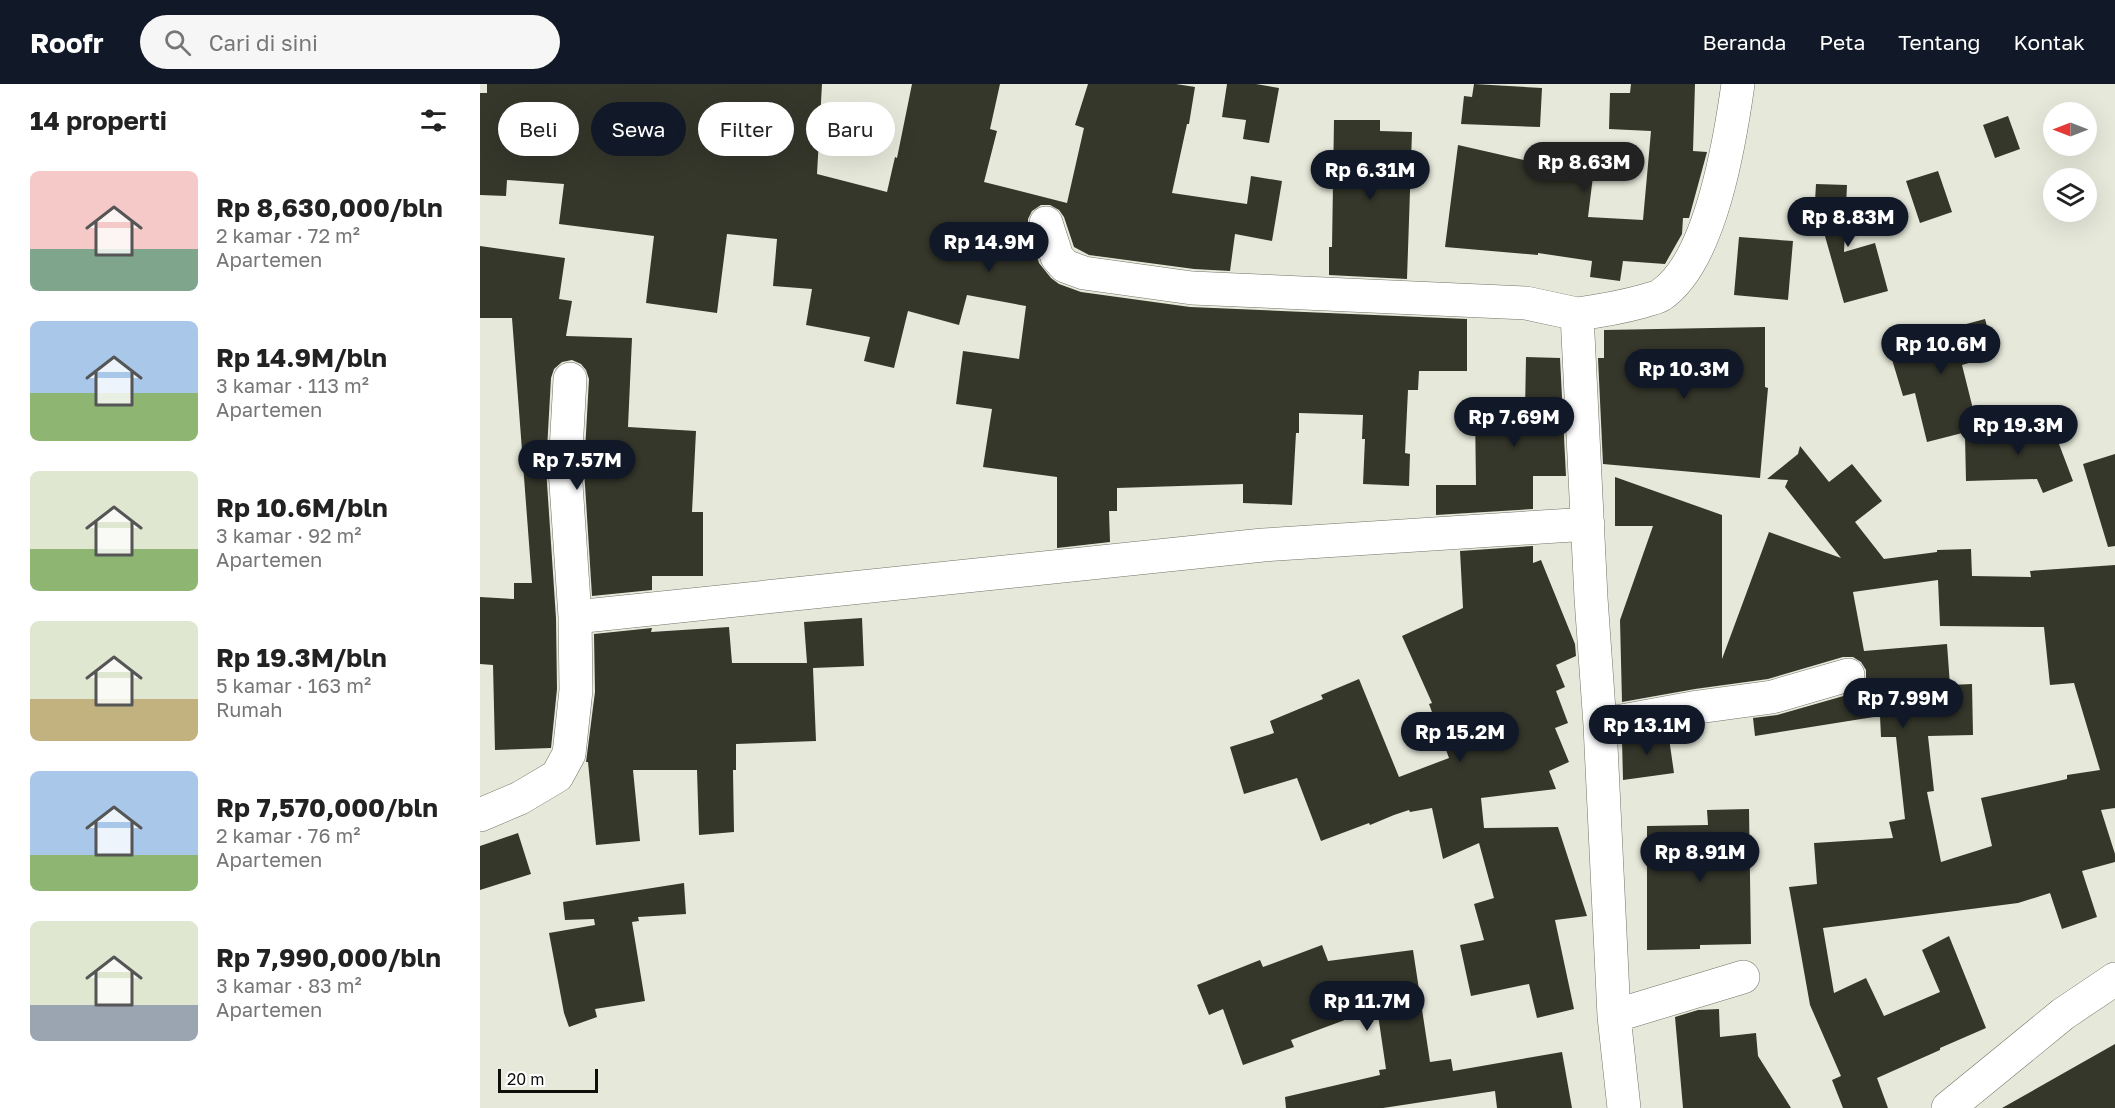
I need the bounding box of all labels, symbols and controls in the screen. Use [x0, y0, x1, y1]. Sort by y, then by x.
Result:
search box [140, 15, 560, 69]
text: Roofr [30, 26, 104, 59]
icon: search [161, 26, 194, 59]
text: Cari di sini [209, 29, 318, 56]
text: Beranda [1703, 29, 1786, 55]
text: Peta [1819, 29, 1865, 55]
text: Tentang [1898, 29, 1980, 55]
text: Kontak [2013, 29, 2085, 55]
chip: Beli [498, 102, 579, 156]
chip: Sewa [591, 102, 686, 156]
chip: Filter [698, 102, 794, 156]
chip: Baru [806, 102, 895, 156]
north arrow [2043, 102, 2097, 156]
map controls [2043, 102, 2097, 222]
icon: filters [417, 104, 450, 137]
text: 14 properti [30, 105, 167, 136]
pin: Rp 8.63M [1522, 142, 1646, 193]
text: Rp 8.63M [1537, 149, 1631, 173]
pin: Rp 6.31M [1308, 150, 1432, 201]
text: Rp 6.31M [1325, 157, 1415, 181]
button: layers [2043, 168, 2097, 222]
text: Rp 8,630,000/bln [216, 192, 443, 223]
icon: home [78, 195, 150, 267]
pin: Rp 8.83M [1786, 197, 1910, 248]
text: Rp 8.83M [1801, 204, 1895, 228]
pin: Rp 14.9M [927, 222, 1051, 273]
text: 2 kamar · 72 m² [216, 223, 360, 247]
text: Rp 14.9M [944, 229, 1034, 253]
text: Apartemen [216, 247, 322, 271]
pin: Rp 10.6M [1879, 324, 2003, 375]
text: Rp 10.6M [1895, 331, 1987, 355]
text: Rp 14.9M/bln [216, 342, 387, 373]
icon: home [78, 345, 150, 417]
pin: Rp 10.3M [1622, 349, 1746, 400]
text: Rp 10.3M [1639, 356, 1729, 380]
text: 3 kamar · 113 m² [216, 373, 369, 397]
text: Apartemen [216, 397, 322, 421]
pin: Rp 7.69M [1452, 397, 1576, 448]
text: Rp 7.69M [1468, 404, 1560, 428]
pin: Rp 19.3M [1956, 405, 2080, 456]
text: Rp 19.3M [1973, 412, 2063, 436]
pin: Rp 7.57M [515, 440, 639, 491]
text: Rp 7.57M [532, 447, 622, 471]
text: Rp 10.6M/bln [216, 492, 388, 523]
icon: home [78, 495, 150, 567]
text: 3 kamar · 92 m² [216, 523, 362, 547]
text: Apartemen [216, 547, 322, 571]
text: Rp 19.3M/bln [216, 642, 387, 673]
icon: home [78, 645, 150, 717]
text: 5 kamar · 163 m² [216, 673, 371, 697]
pin: Rp 7.99M [1841, 678, 1965, 729]
text: Rp 7.99M [1857, 685, 1949, 709]
text: Rumah [216, 697, 283, 721]
pin: Rp 13.1M [1585, 705, 1709, 756]
pin: Rp 15.2M [1398, 712, 1522, 763]
text: Rp 13.1M [1603, 712, 1691, 736]
text: Rp 15.2M [1415, 719, 1505, 743]
text: Rp 7,570,000/bln [216, 792, 438, 823]
icon: home [78, 795, 150, 867]
text: 2 kamar · 76 m² [216, 823, 360, 847]
pin: Rp 8.91M [1638, 832, 1762, 883]
text: Rp 8.91M [1654, 839, 1746, 863]
text: Apartemen [216, 847, 322, 871]
text: Rp 7,990,000/bln [216, 942, 441, 973]
icon: home [78, 945, 150, 1017]
text: 3 kamar · 83 m² [216, 973, 362, 997]
pin: Rp 11.7M [1305, 981, 1429, 1032]
text: Rp 11.7M [1324, 988, 1410, 1012]
text: Apartemen [216, 997, 322, 1021]
scale bar [498, 1066, 598, 1094]
text: 20 m [507, 1069, 544, 1089]

